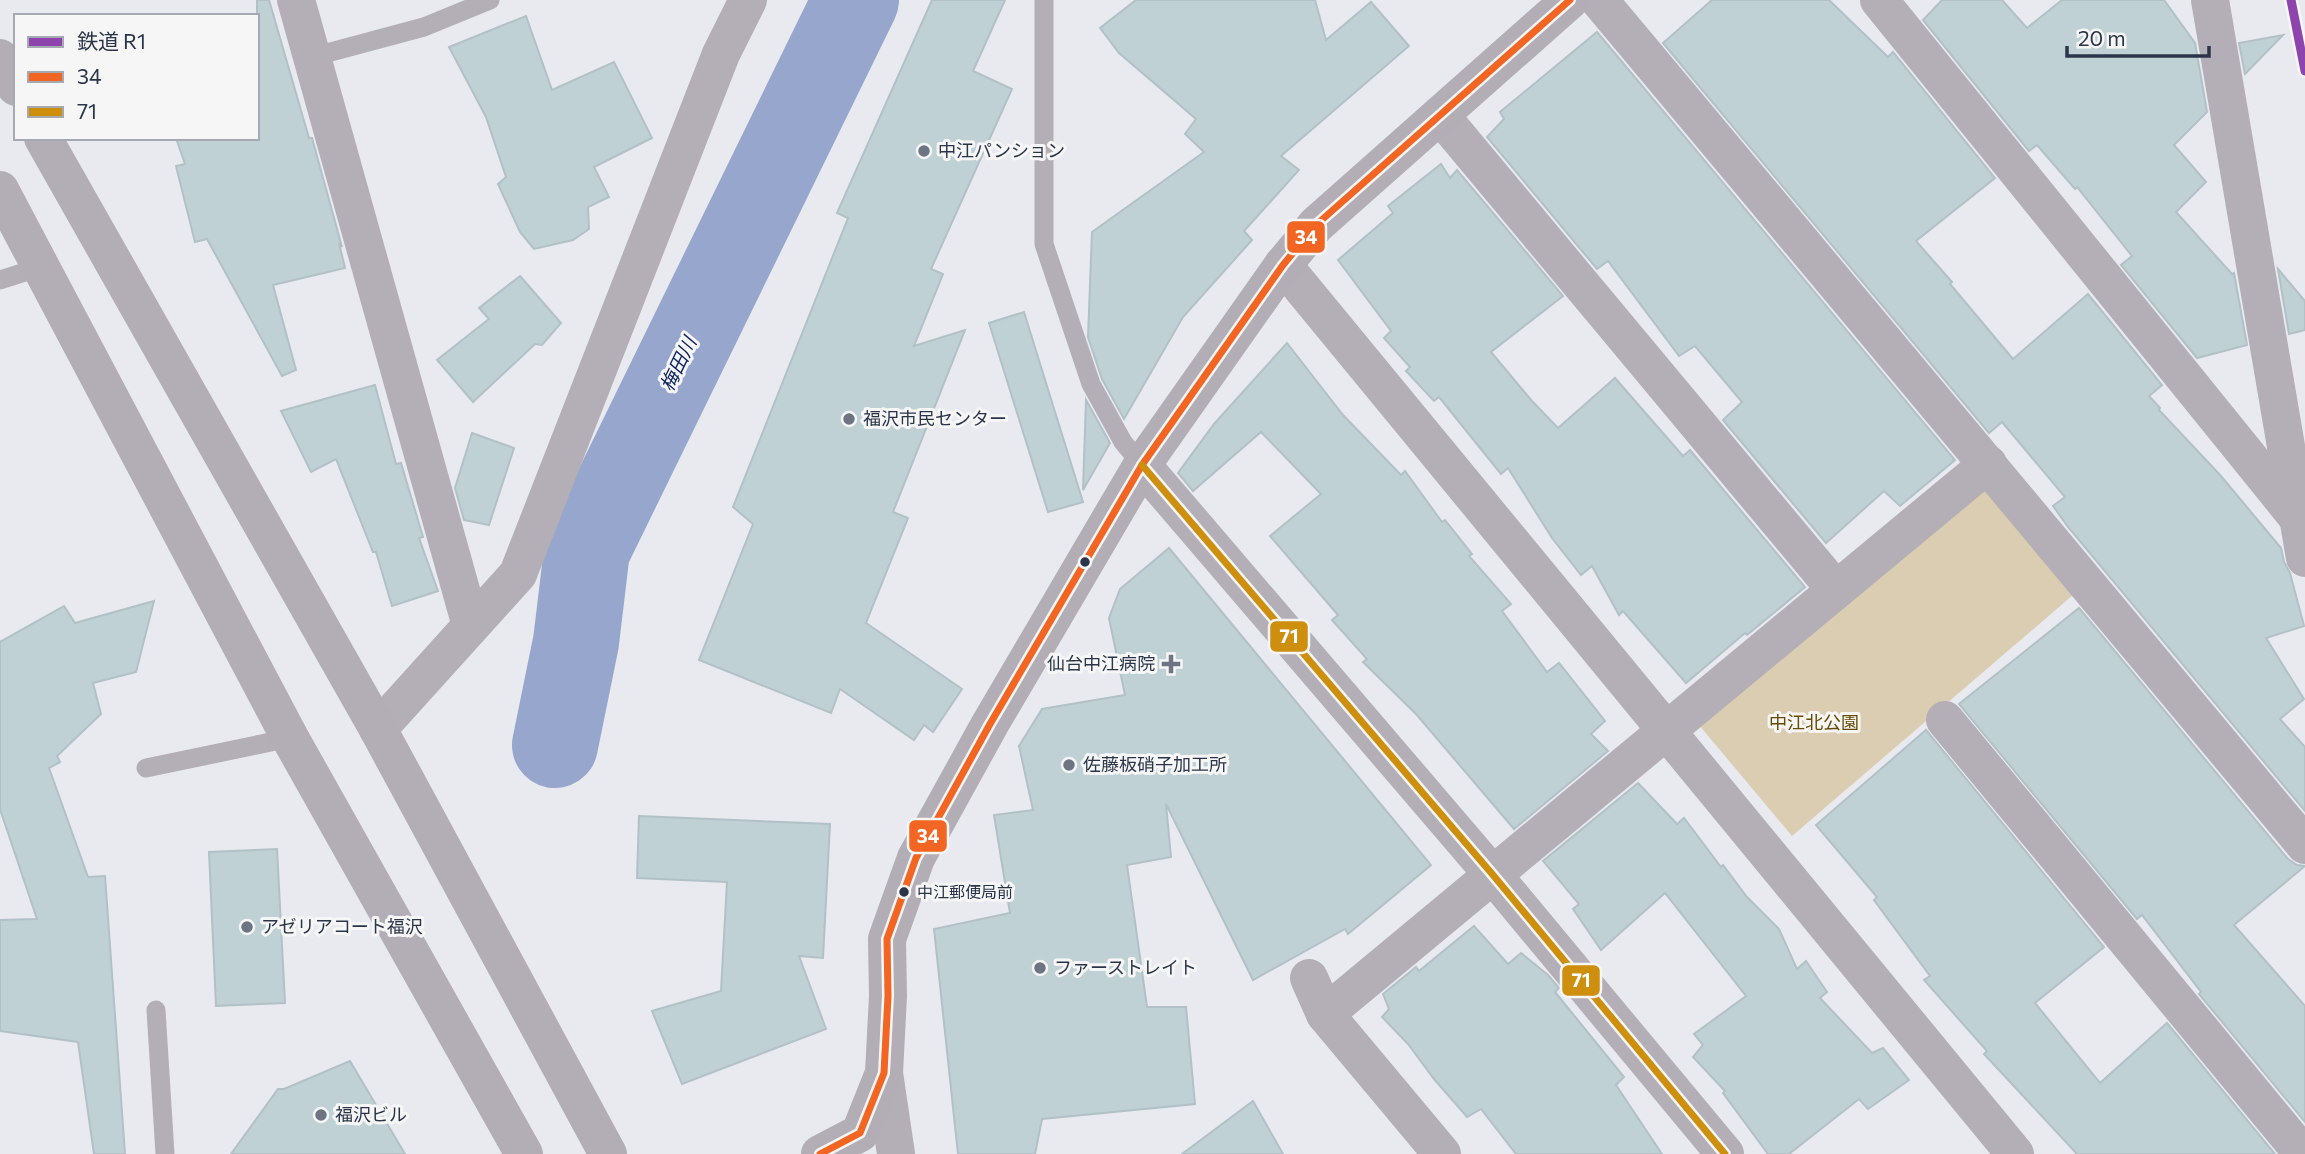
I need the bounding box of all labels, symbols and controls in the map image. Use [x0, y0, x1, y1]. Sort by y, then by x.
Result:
legend [14, 14, 259, 140]
scale bar [2067, 14, 2209, 58]
text: 20 m [2078, 25, 2126, 50]
text: 鉄道 R1 [77, 28, 146, 53]
text: 34 [77, 63, 102, 88]
text: 71 [77, 98, 97, 123]
place label: 中江パンション [938, 139, 1065, 161]
marker: 中江パンション [916, 143, 932, 159]
line badge: 34 [1286, 220, 1326, 254]
text: 34 [1295, 225, 1318, 248]
water label: 梅田川 [655, 331, 701, 394]
place label: 福沢市民センター [863, 407, 1007, 429]
marker: 福沢市民センター [841, 411, 857, 427]
unlabelled marker [1078, 555, 1092, 569]
line badge: 71 [1269, 620, 1309, 653]
text: 71 [1279, 624, 1299, 647]
place label: 仙台中江病院 [1047, 652, 1155, 674]
marker: 仙台中江病院 [1161, 654, 1181, 674]
park label: 中江北公園 [1769, 711, 1859, 733]
place label: 佐藤板硝子加工所 [1083, 753, 1227, 775]
marker: 佐藤板硝子加工所 [1061, 757, 1077, 773]
line badge: 34 [908, 819, 948, 853]
text: 34 [917, 824, 940, 847]
place label: 中江郵便局前 [917, 882, 1013, 901]
marker: 中江郵便局前 [897, 885, 911, 899]
place label: アゼリアコート福沢 [261, 915, 423, 937]
marker: アゼリアコート福沢 [239, 919, 255, 935]
place label: ファーストレイト [1054, 956, 1197, 978]
marker: ファーストレイト [1032, 960, 1048, 976]
line badge: 71 [1561, 964, 1601, 997]
text: 71 [1571, 968, 1591, 991]
place label: 福沢ビル [335, 1103, 407, 1125]
marker: 福沢ビル [313, 1107, 329, 1123]

